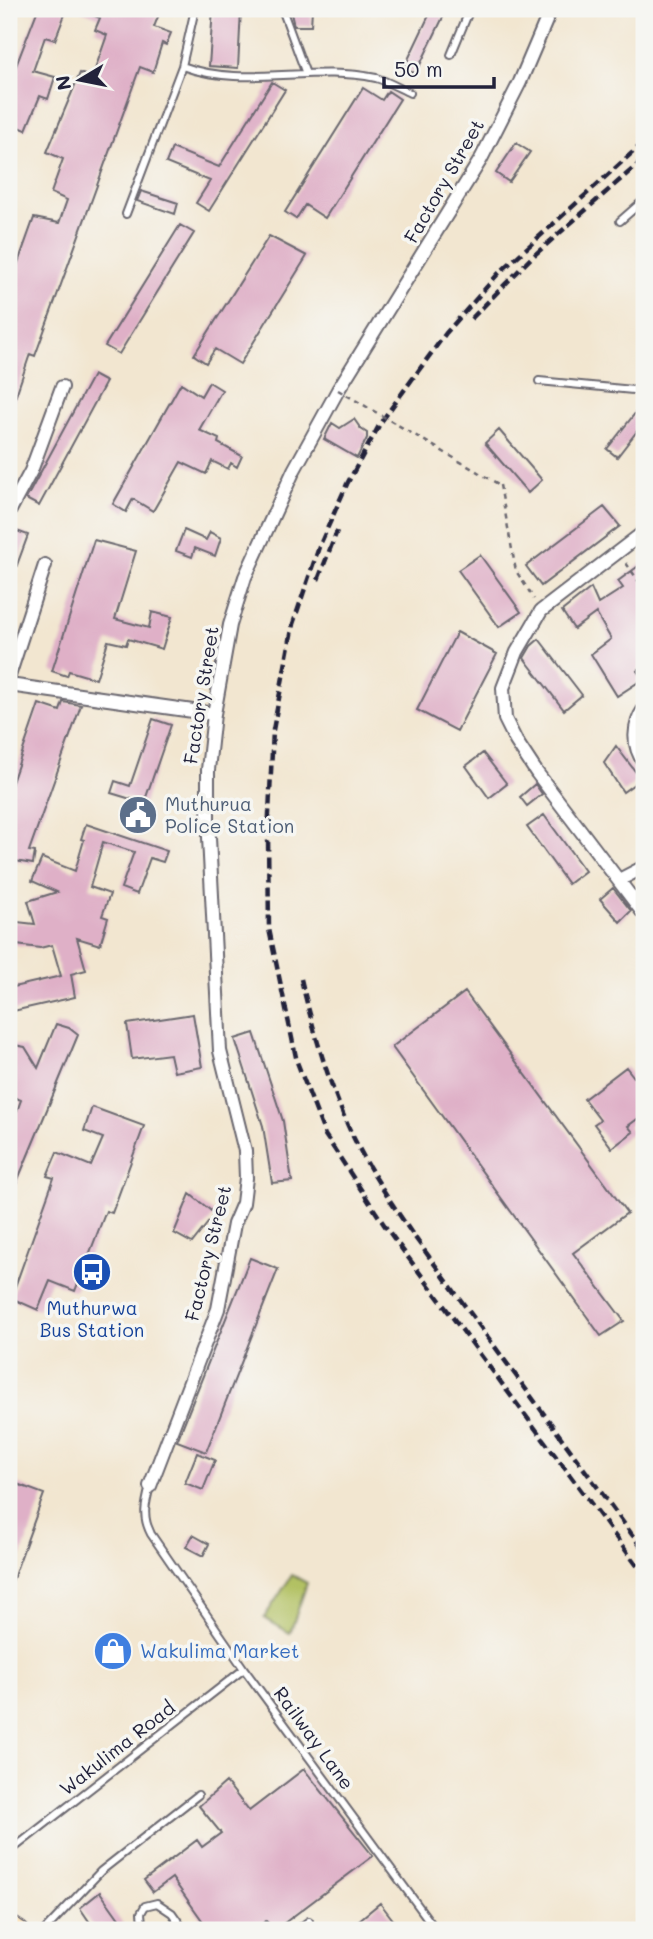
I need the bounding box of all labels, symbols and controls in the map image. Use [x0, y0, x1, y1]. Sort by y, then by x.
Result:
north arrow [46, 46, 116, 116]
scale bar [384, 46, 494, 90]
text: 50 m [394, 55, 443, 82]
text: N [49, 74, 76, 92]
street label: Factory Street [398, 114, 489, 247]
street label: Factory Street [177, 624, 224, 766]
place label: Muthurua Police Station [165, 791, 294, 838]
public building icon: Muthurua Police Station [117, 794, 159, 836]
street label: Factory Street [179, 1182, 236, 1323]
bus stop icon: Muthurwa Bus Station [71, 1251, 113, 1293]
place label: Muthurwa Bus Station [40, 1295, 144, 1342]
shop icon: Wakulima Market [92, 1630, 134, 1672]
place label: Wakulima Market [140, 1638, 299, 1663]
street label: Railway Lane [269, 1681, 360, 1794]
street label: Wakulima Road [54, 1695, 180, 1801]

